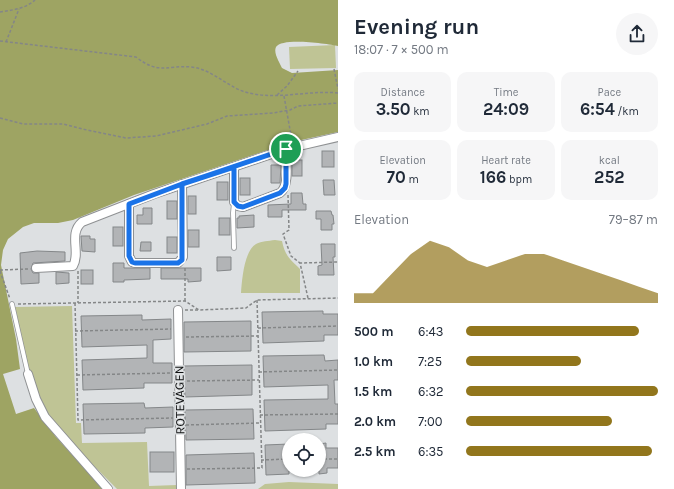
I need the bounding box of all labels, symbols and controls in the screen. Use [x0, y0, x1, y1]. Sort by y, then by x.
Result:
button: share [616, 13, 658, 55]
text: Evening run [354, 14, 479, 40]
text: 18:07 · 7 × 500 m [354, 42, 449, 57]
text: Distance [380, 86, 425, 99]
text: Time [494, 86, 518, 99]
text: Pace [598, 86, 621, 99]
text: 3.50 [376, 99, 411, 119]
text: 24:09 [483, 99, 529, 119]
text: 6:54 [580, 99, 615, 119]
text: km [411, 105, 430, 118]
text: /km [615, 105, 639, 118]
pin [269, 132, 303, 166]
icon: arrive [275, 138, 297, 160]
text: Elevation [379, 154, 426, 167]
text: Heart rate [481, 154, 531, 167]
text: kcal [599, 154, 620, 167]
text: 70 [387, 167, 406, 187]
text: 166 [480, 167, 506, 187]
text: 252 [594, 167, 625, 187]
text: m [406, 173, 419, 186]
text: bpm [506, 173, 532, 186]
text: Elevation [354, 212, 409, 227]
text: 79–87 m [609, 212, 658, 227]
text: 500 m [354, 324, 394, 339]
text: 6:43 [418, 324, 443, 339]
text: 1.0 km [354, 354, 393, 369]
text: 7:25 [418, 354, 442, 369]
street label: ROTEVÄGEN [170, 365, 188, 435]
text: 1.5 km [354, 384, 392, 399]
text: 6:32 [418, 384, 444, 399]
text: 2.0 km [354, 414, 396, 429]
text: 7:00 [418, 414, 443, 429]
map controls [282, 433, 326, 477]
button: locate [282, 433, 326, 477]
text: 2.5 km [354, 444, 396, 459]
text: 6:35 [418, 444, 443, 459]

